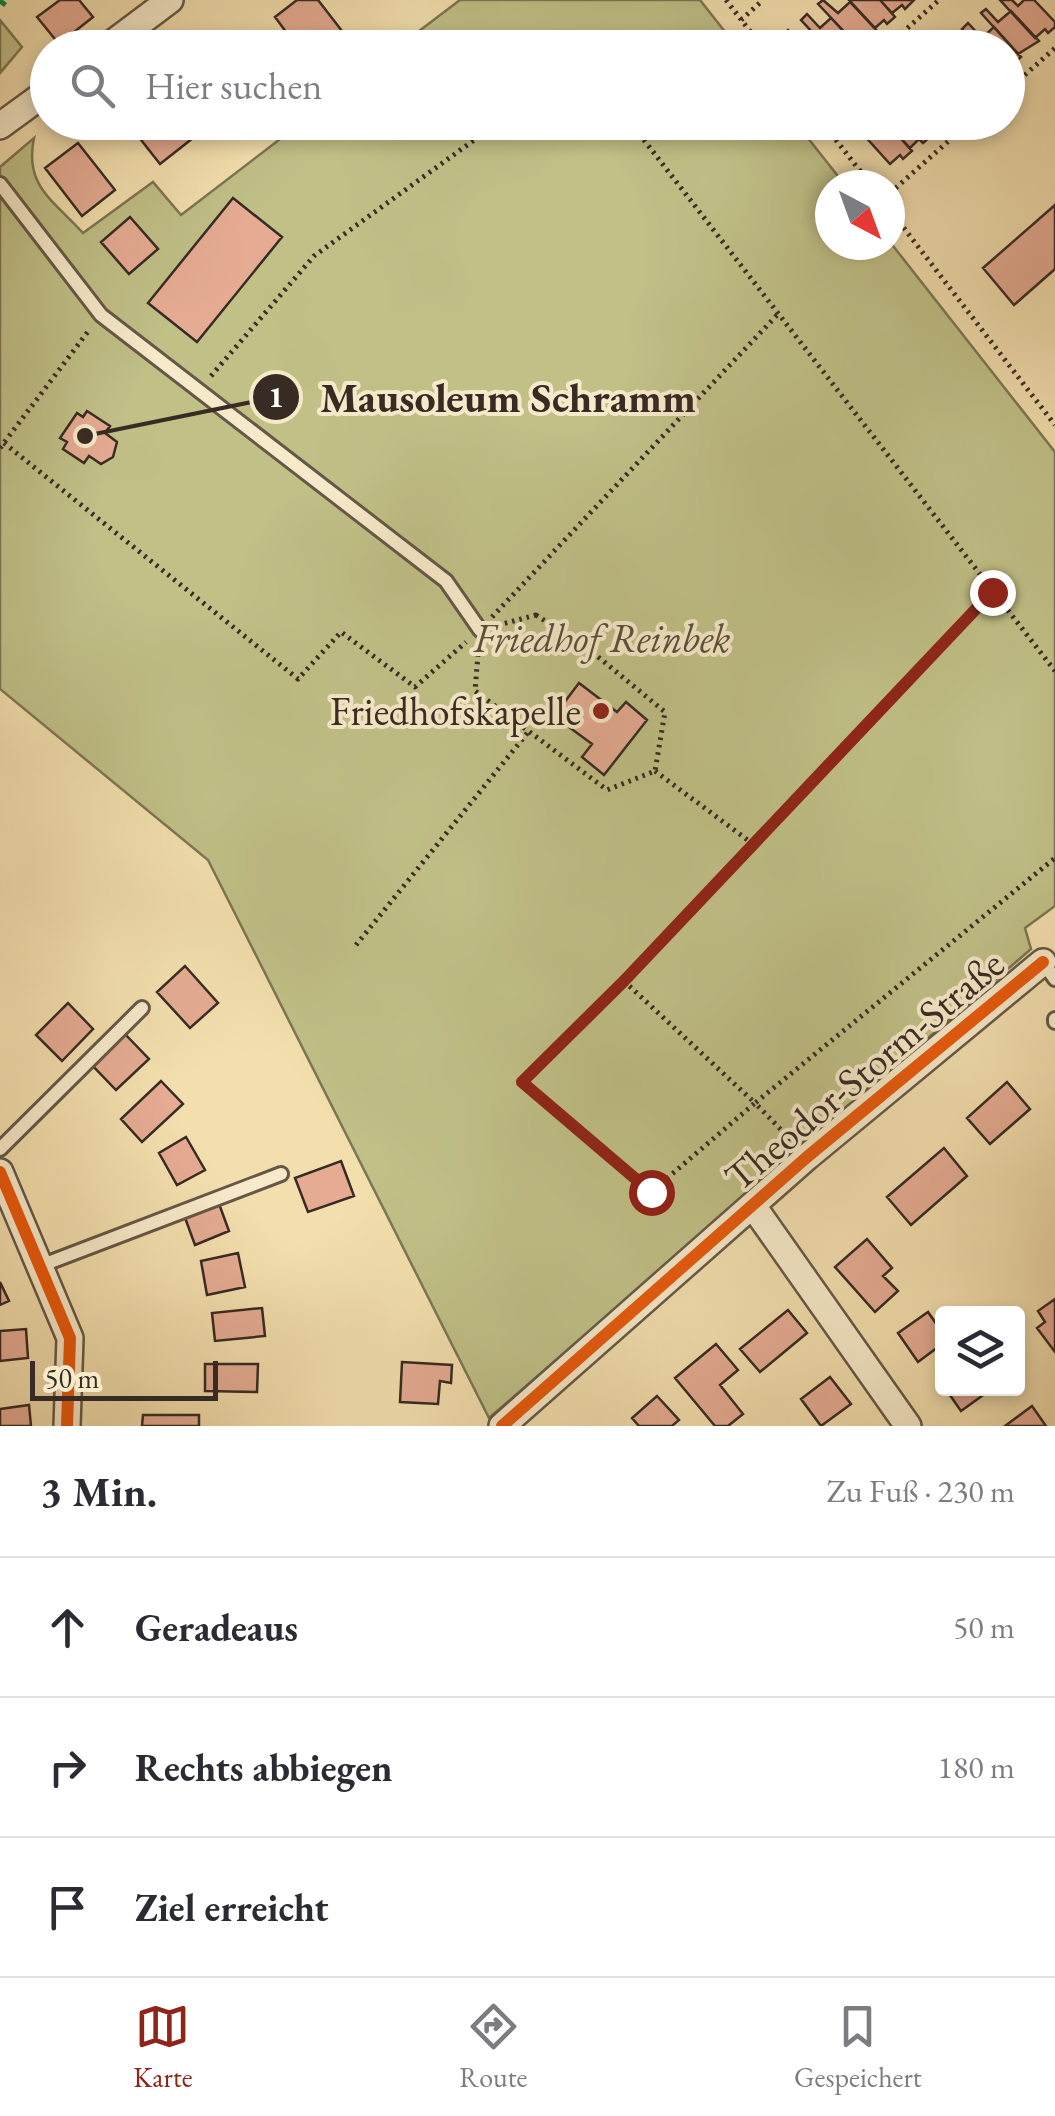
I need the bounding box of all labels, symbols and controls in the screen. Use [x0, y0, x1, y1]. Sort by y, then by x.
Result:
search box [30, 30, 1025, 140]
icon: search [65, 58, 120, 113]
text: Hier suchen [145, 61, 322, 110]
north arrow [815, 170, 905, 260]
callout: Mausoleum Schramm [251, 361, 716, 433]
text: Mausoleum Schramm [320, 370, 696, 425]
text: 1 [268, 377, 284, 416]
route end [970, 570, 1016, 616]
park label: Friedhof Reinbek [472, 612, 731, 664]
place label: Friedhofskapelle [330, 685, 581, 737]
marker: Friedhofskapelle [590, 700, 612, 722]
street label: Theodor-Storm-Straße [713, 938, 1015, 1202]
route start [629, 1170, 675, 1216]
map controls [935, 1306, 1025, 1396]
button: layers [935, 1306, 1025, 1396]
scale bar [30, 1356, 218, 1400]
text: 50 m [45, 1360, 99, 1396]
text: 3 Min. [40, 1464, 157, 1519]
text: Zu Fuß · 230 m [826, 1470, 1015, 1512]
icon: ahead [40, 1600, 95, 1655]
text: Geradeaus [135, 1603, 298, 1652]
text: 50 m [953, 1606, 1015, 1648]
icon: right [40, 1740, 95, 1795]
text: Rechts abbiegen [135, 1743, 393, 1792]
text: 180 m [938, 1746, 1015, 1788]
icon: arrive [40, 1880, 95, 1935]
text: Ziel erreicht [135, 1883, 329, 1932]
tab: Karte [133, 1999, 193, 2095]
tab: Route [459, 1999, 528, 2095]
tab: Gespeichert [794, 1999, 922, 2095]

